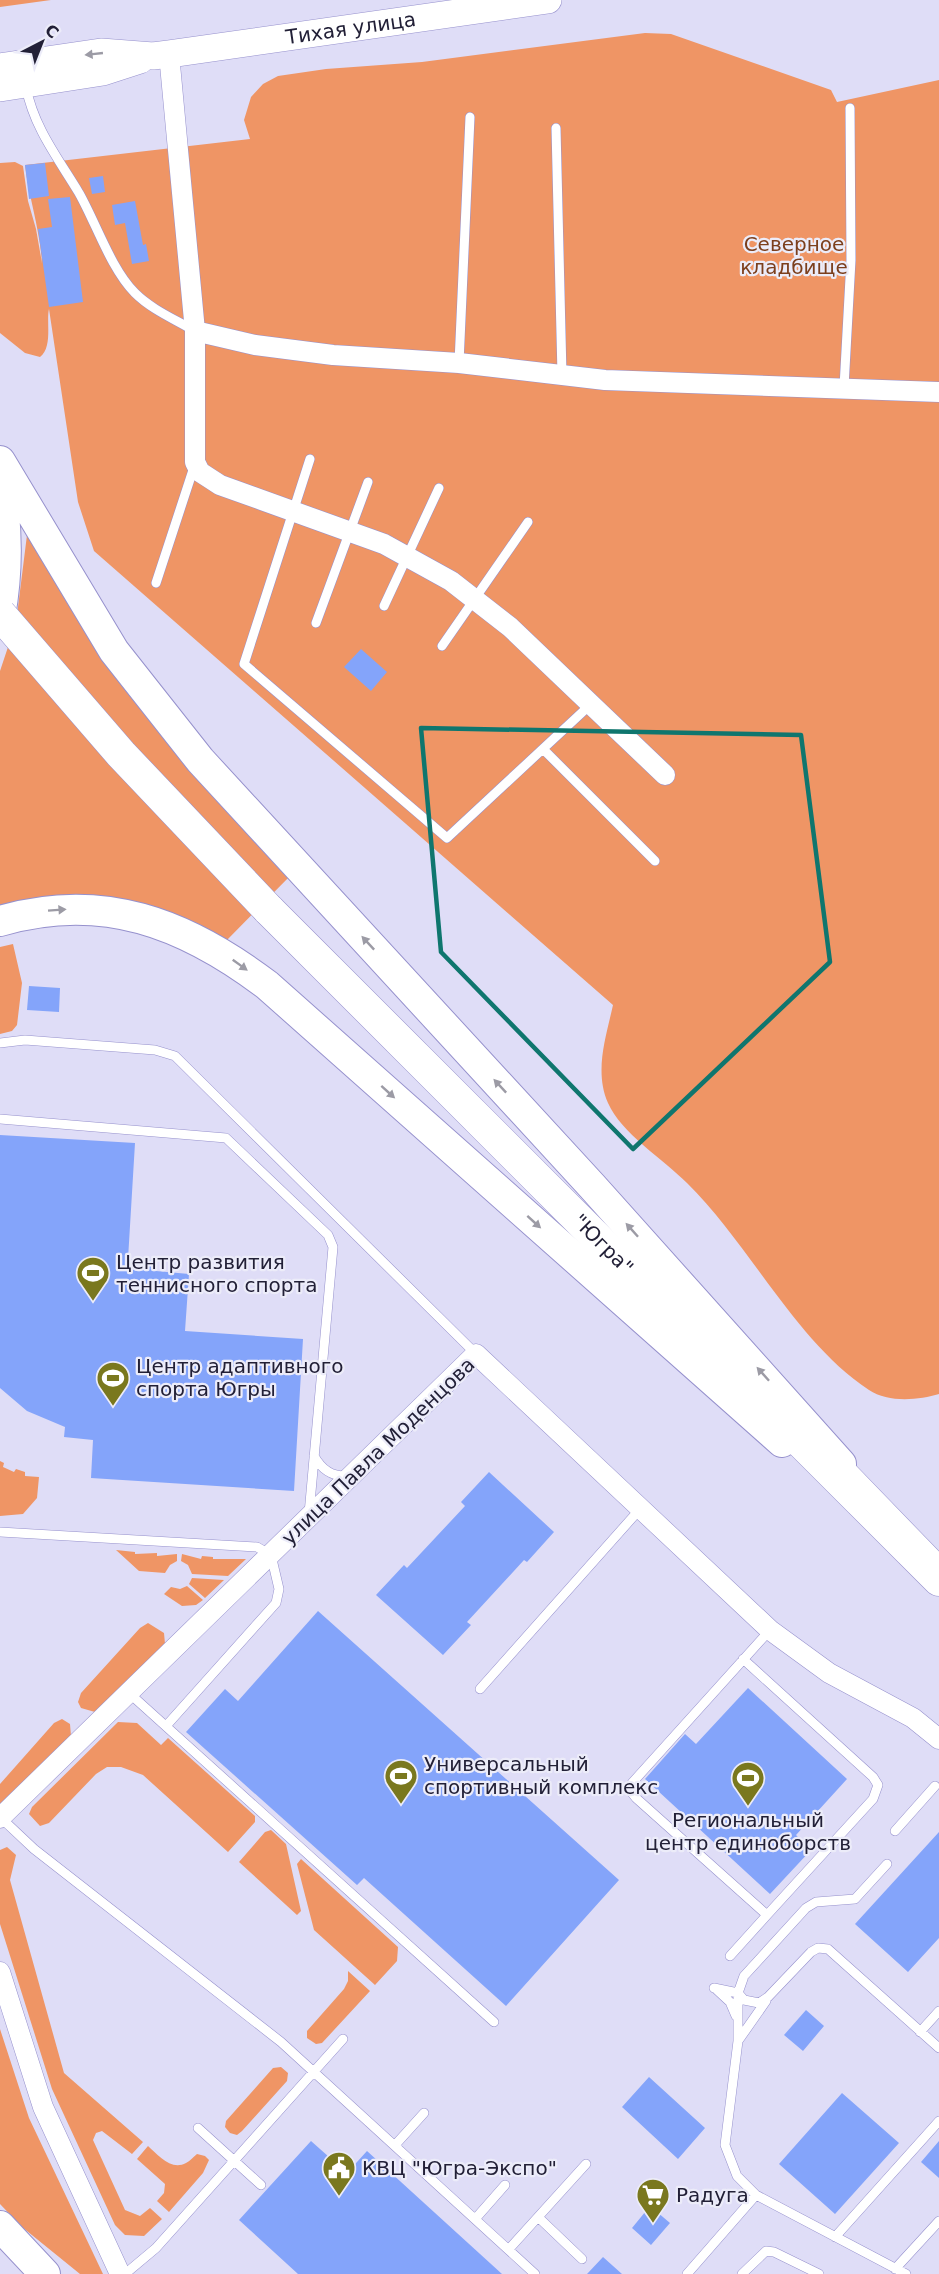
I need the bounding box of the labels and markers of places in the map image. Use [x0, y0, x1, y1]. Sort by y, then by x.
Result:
place label: Центр развития теннисного спорта [116, 1250, 317, 1297]
sports icon: Центр развития теннисного спорта [75, 1255, 111, 1302]
place label: Центр адаптивного спорта Югры [136, 1354, 344, 1401]
sports icon: Центр адаптивного спорта Югры [95, 1360, 131, 1407]
place label: Универсальный спортивный комплекс [424, 1752, 658, 1799]
sports icon: Универсальный спортивный комплекс [383, 1758, 419, 1805]
sports icon: Региональный центр единоборств [730, 1760, 766, 1807]
place label: Региональный центр единоборств [645, 1808, 851, 1855]
public building icon: КВЦ "Югра-Экспо" [321, 2150, 357, 2197]
place label: КВЦ "Югра-Экспо" [362, 2156, 557, 2180]
supermarket icon: Радуга [635, 2177, 671, 2224]
place label: Радуга [676, 2183, 749, 2207]

